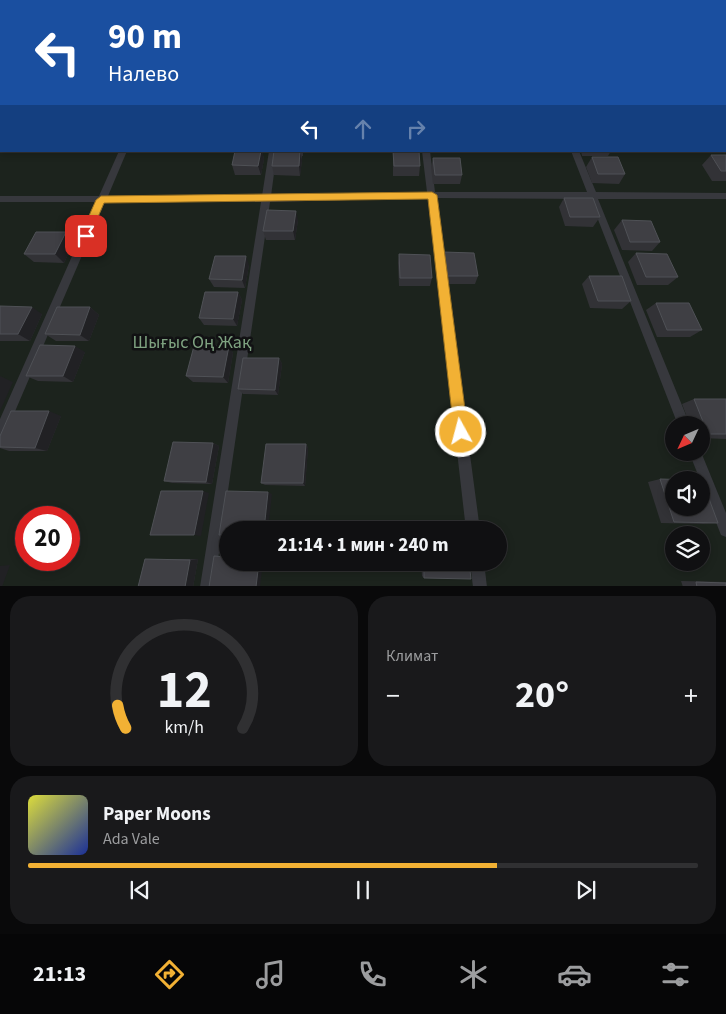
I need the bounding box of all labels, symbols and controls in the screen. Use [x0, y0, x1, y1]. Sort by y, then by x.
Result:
text: 90 m [108, 12, 182, 62]
icon: left [25, 20, 90, 85]
text: Налево [108, 58, 179, 90]
icon: left [296, 115, 324, 143]
icon: ahead [349, 115, 377, 143]
icon: right [402, 115, 430, 143]
pin [65, 215, 107, 257]
icon: arrive [72, 222, 100, 250]
park label: Шығыс Оң Жақ [132, 330, 252, 355]
position arrow [434, 405, 486, 457]
north arrow [665, 416, 710, 461]
map controls [665, 416, 710, 571]
button: sound [665, 471, 710, 516]
speed limit sign: 20 [15, 506, 80, 571]
button: layers [665, 526, 710, 571]
text: 21:14 · 1 мин · 240 m [277, 532, 449, 559]
text: Климат [386, 645, 438, 667]
text: 12 [157, 654, 211, 728]
text: 20° [515, 668, 569, 722]
text: − [386, 676, 400, 716]
text: + [684, 676, 698, 716]
text: km/h [164, 715, 204, 740]
text: Paper Moons [103, 801, 211, 828]
text: Ada Vale [103, 828, 160, 850]
icon: previous [126, 876, 154, 904]
icon: pause [349, 876, 377, 904]
icon: next [572, 876, 600, 904]
icon: directions [152, 957, 187, 992]
icon: music [253, 957, 288, 992]
icon: phone [355, 957, 390, 992]
icon: climate [456, 957, 491, 992]
icon: car [557, 957, 592, 992]
icon: filters [658, 957, 693, 992]
text: 21:13 [33, 958, 86, 990]

